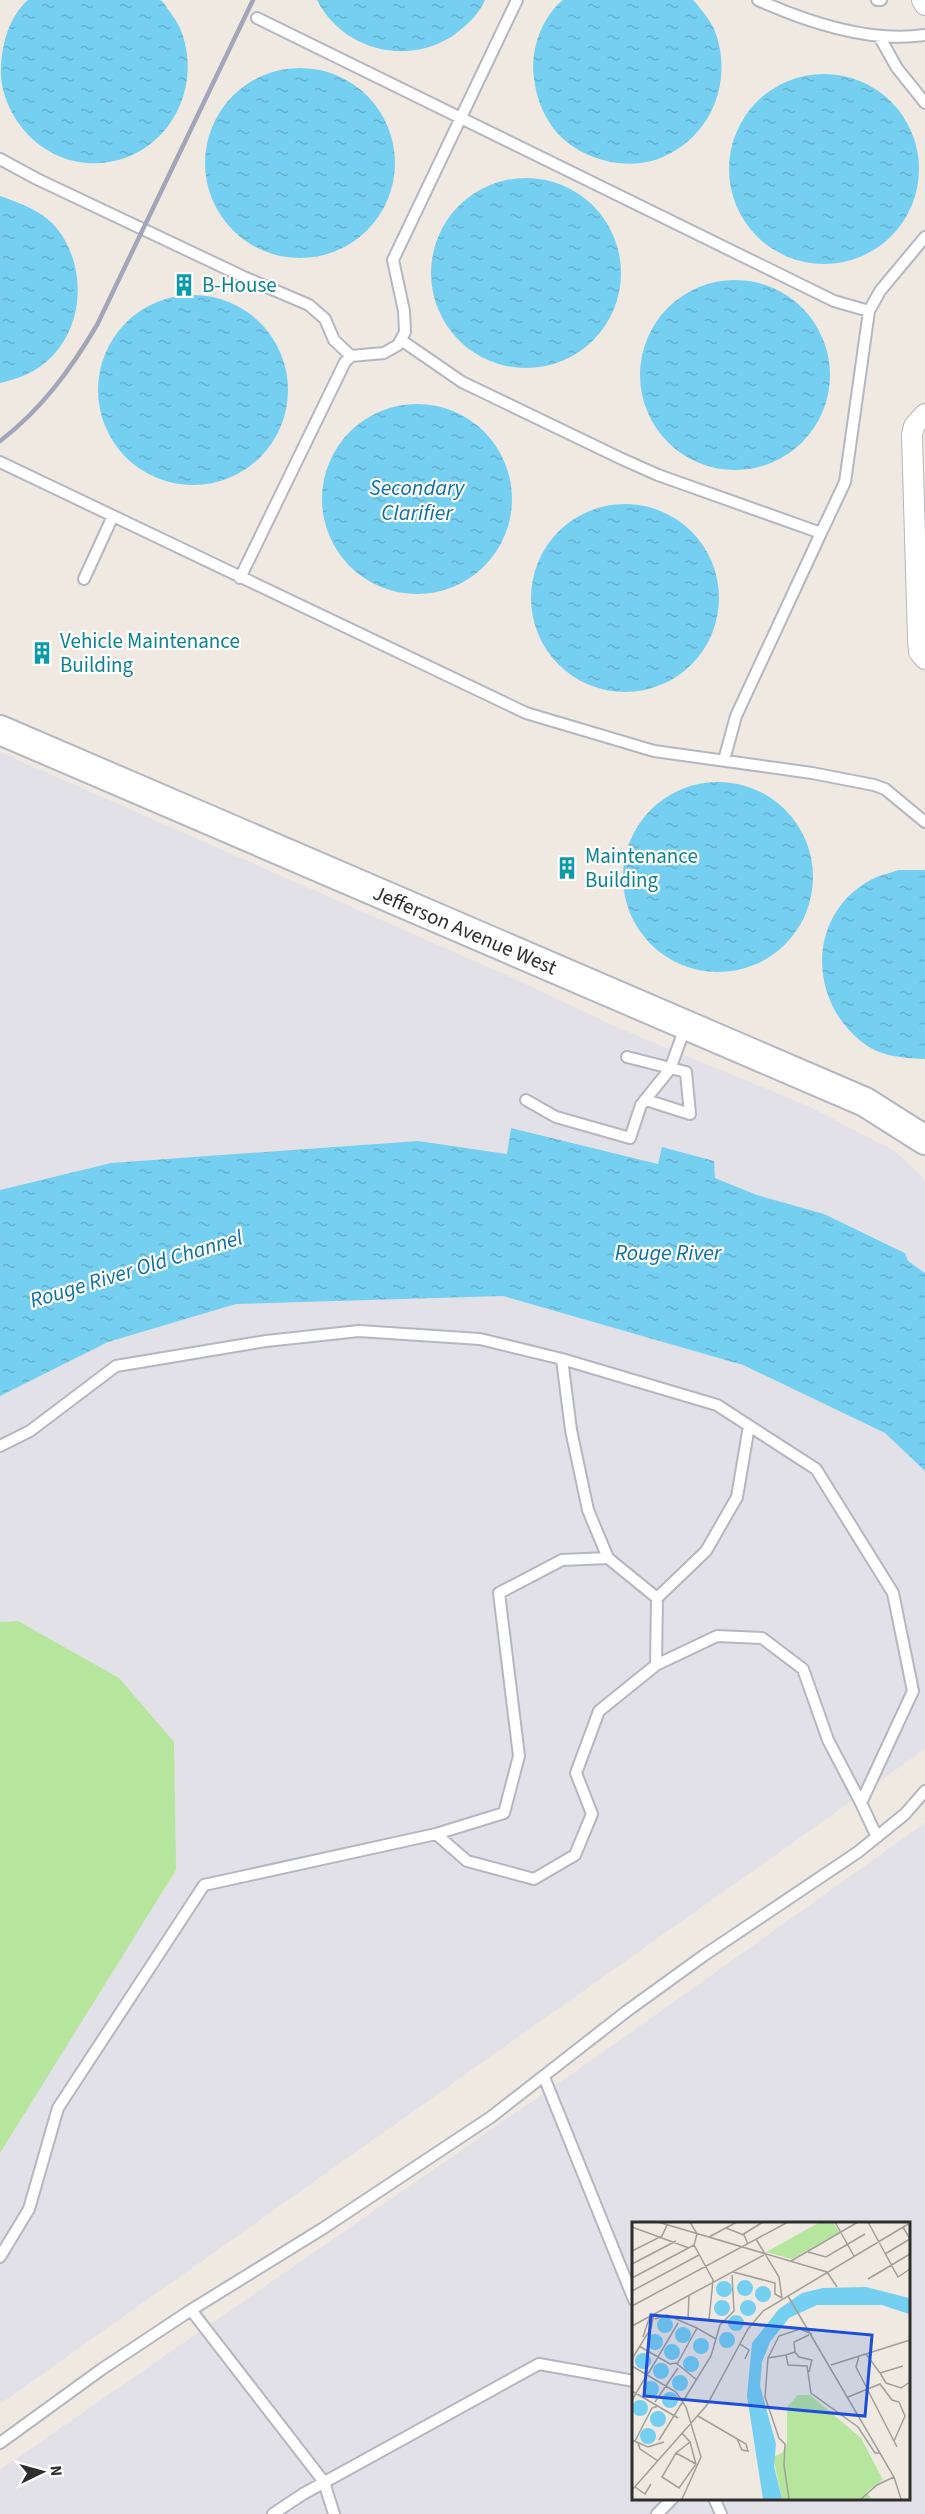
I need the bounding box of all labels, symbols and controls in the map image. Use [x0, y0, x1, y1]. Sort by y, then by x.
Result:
place label: B-House [202, 270, 277, 300]
building icon: B-House [171, 272, 197, 298]
water label: Secondary Clarifier [370, 472, 466, 529]
place label: Vehicle Maintenance Building [60, 626, 240, 680]
building icon: Vehicle Maintenance Building [29, 640, 55, 666]
place label: Maintenance Building [585, 841, 698, 895]
building icon: Maintenance Building [554, 855, 580, 881]
street label: Jefferson Avenue West [368, 878, 562, 982]
water label: Rouge River Old Channel [26, 1221, 247, 1317]
water label: Rouge River [615, 1237, 723, 1269]
inset map [632, 2222, 910, 2499]
north arrow [12, 2442, 72, 2502]
text: N [45, 2465, 67, 2477]

